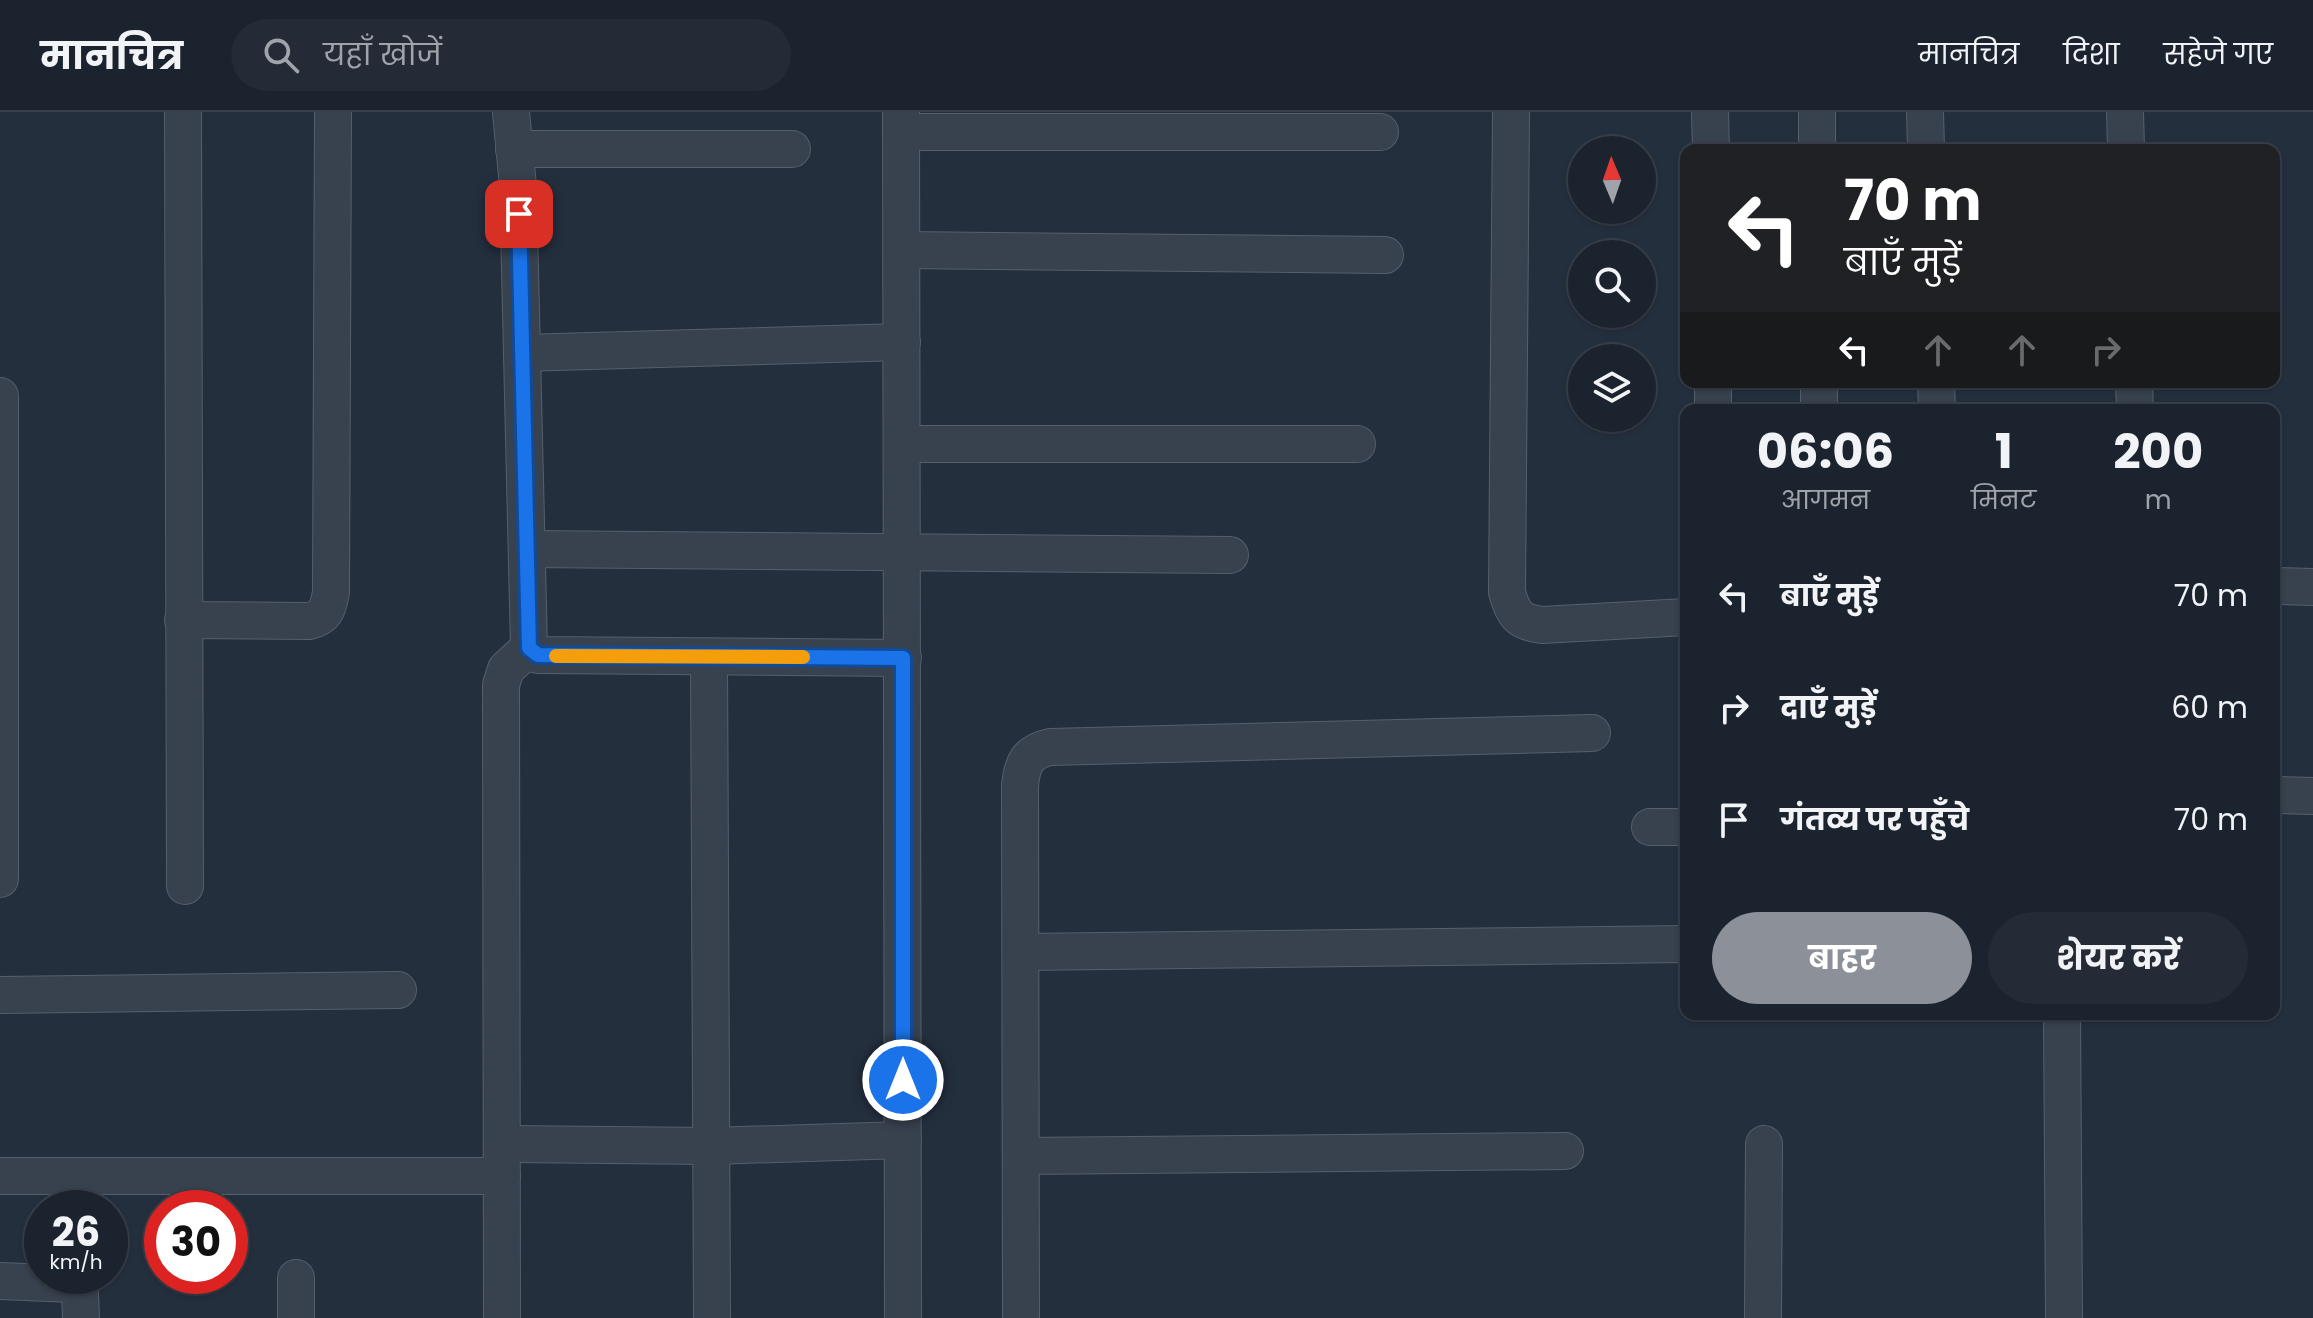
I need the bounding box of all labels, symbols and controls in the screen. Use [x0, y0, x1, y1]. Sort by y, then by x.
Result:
search box [231, 19, 791, 91]
text: मानचित्र [40, 29, 183, 82]
icon: search [259, 33, 303, 77]
text: यहाँ खोजें [323, 33, 442, 76]
text: मानचित्र [1919, 35, 2019, 74]
text: दिशा [2063, 35, 2120, 74]
text: सहेजे गए [2164, 35, 2273, 74]
north arrow [1568, 136, 1656, 224]
map controls [1568, 136, 1656, 432]
text: 70 m [1844, 161, 1982, 240]
icon: left [1712, 176, 1816, 280]
pin [485, 180, 553, 248]
icon: arrive [497, 192, 541, 236]
text: बाएँ मुड़ें [1844, 237, 1961, 288]
button: search [1568, 240, 1656, 328]
icon: left [1832, 328, 1876, 372]
icon: ahead [1916, 328, 1960, 372]
icon: ahead [2000, 328, 2044, 372]
icon: right [2084, 328, 2128, 372]
button: layers [1568, 344, 1656, 432]
text: 06:06 [1757, 418, 1894, 485]
text: 1 [1995, 418, 2013, 485]
text: 200 [2113, 418, 2203, 485]
text: आगमन [1781, 482, 1870, 518]
text: मिनट [1971, 482, 2036, 518]
text: m [2145, 482, 2172, 518]
icon: left [1712, 574, 1756, 618]
text: बाएँ मुड़ें [1780, 574, 1878, 617]
text: 70 m [2174, 574, 2248, 617]
icon: right [1712, 686, 1756, 730]
text: दाएँ मुड़ें [1780, 686, 1876, 729]
text: 60 m [2171, 686, 2248, 729]
icon: arrive [1712, 798, 1756, 842]
text: गंतव्य पर पहुँचे [1780, 798, 1969, 841]
text: 70 m [2174, 798, 2248, 841]
button: बाहर [1712, 912, 1972, 1004]
button: शेयर करें [1988, 912, 2248, 1004]
position arrow [861, 1038, 945, 1122]
speed limit sign: 30 [144, 1190, 248, 1294]
text: 26 [52, 1204, 100, 1260]
text: km/h [49, 1248, 103, 1276]

